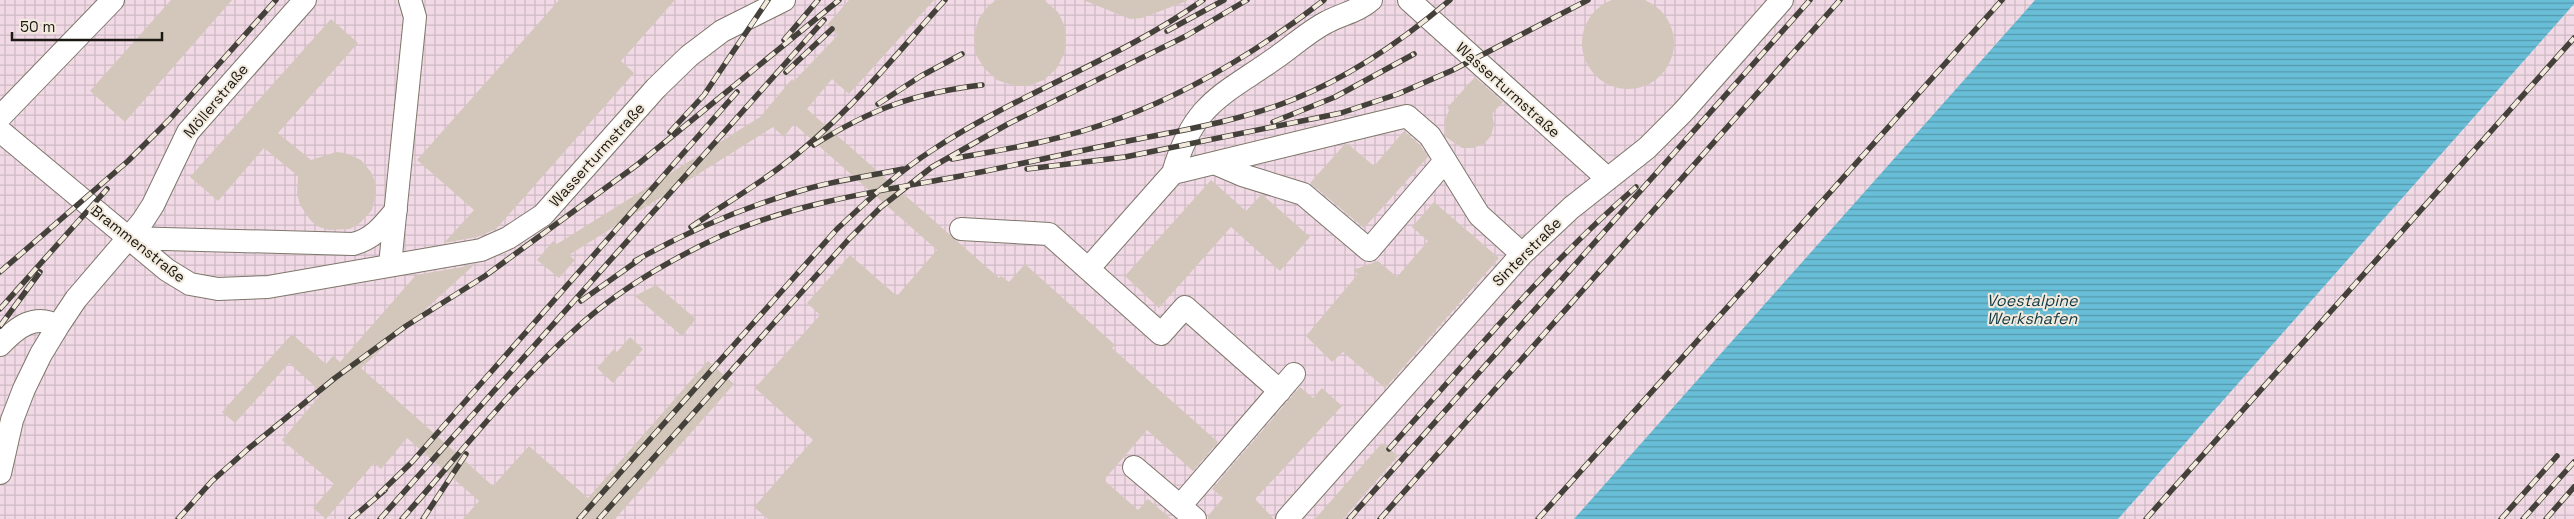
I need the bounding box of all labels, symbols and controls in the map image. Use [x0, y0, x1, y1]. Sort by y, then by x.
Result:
scale bar [12, 10, 162, 42]
text: 50 m [20, 17, 55, 36]
street label: Wasserturmstraße [1452, 38, 1564, 141]
street label: Möllerstraße [179, 60, 252, 142]
street label: Wasserturmstraße [545, 99, 648, 211]
street label: Brammenstraße [87, 201, 189, 286]
street label: Sinterstraße [1488, 213, 1565, 290]
water label: Voestalpine Werkshafen [1987, 290, 2078, 329]

